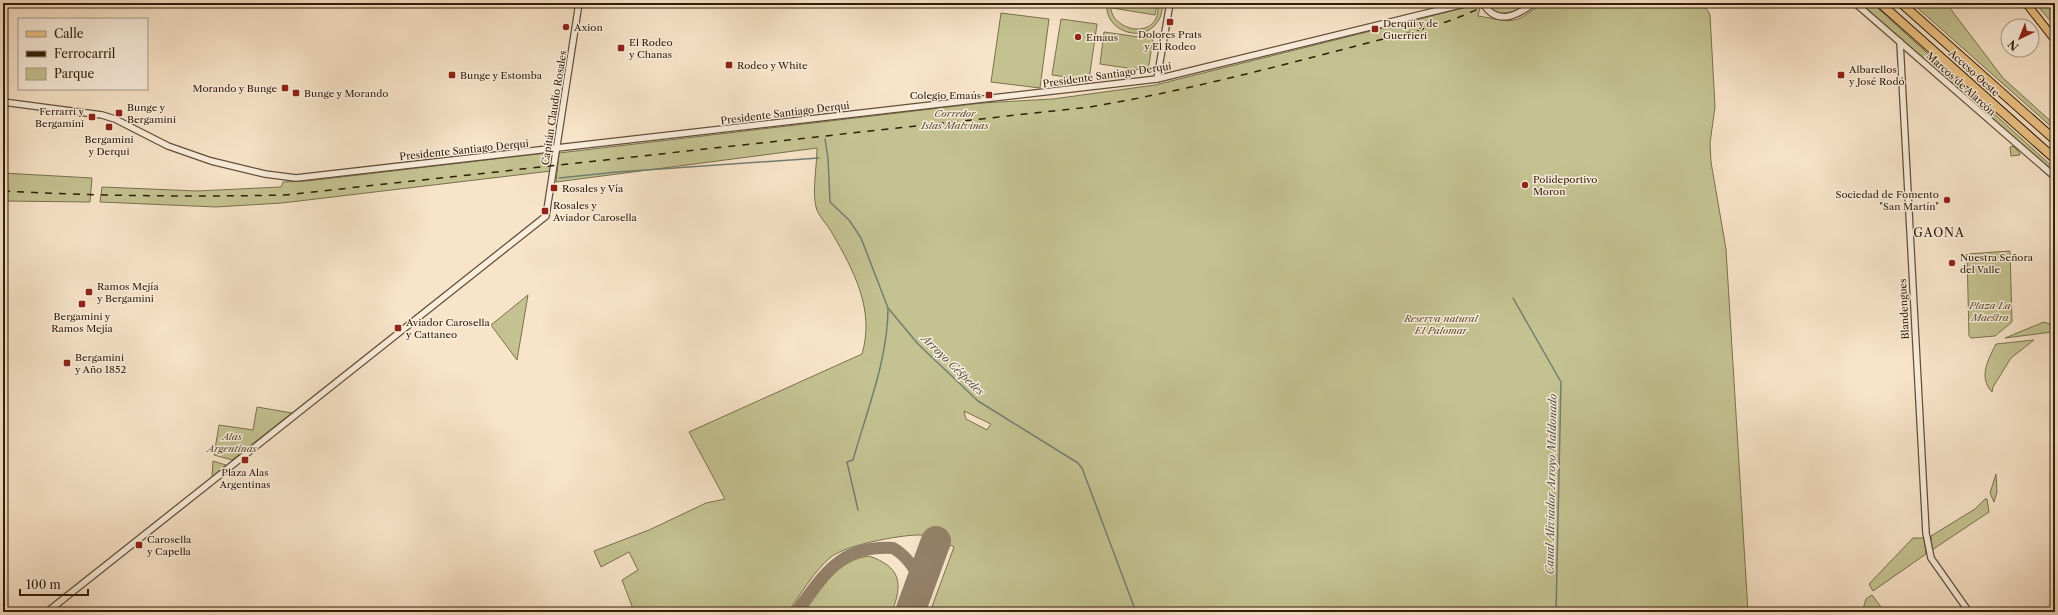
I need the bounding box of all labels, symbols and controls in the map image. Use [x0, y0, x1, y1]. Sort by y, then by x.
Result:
marker: Dolores Prats y El Rodeo [1165, 17, 1175, 27]
place label: Derqui y de Guerrieri [1383, 17, 1438, 42]
legend [18, 18, 148, 90]
north arrow [2000, 18, 2040, 58]
place label: Axion [573, 21, 603, 34]
marker: Axion [561, 22, 571, 32]
marker: Derqui y de Guerrieri [1370, 24, 1380, 34]
text: Calle [54, 26, 84, 41]
place label: Dolores Prats y El Rodeo [1138, 28, 1202, 53]
place label: Emaus [1086, 31, 1118, 44]
marker: Emaus [1073, 32, 1083, 42]
place label: El Rodeo y Chanas [628, 36, 673, 61]
text: N [2005, 37, 2021, 54]
marker: El Rodeo y Chanas [616, 43, 626, 53]
text: Ferrocarril [54, 46, 116, 61]
street label: Acceso Oeste [1945, 46, 2002, 99]
street label: Marcos de Alarcón [1924, 49, 1999, 119]
street label: Capitán Claudio Rosales [539, 50, 569, 166]
place label: Rodeo y White [737, 59, 808, 72]
marker: Rodeo y White [724, 60, 734, 70]
street label: Presidente Santiago Derqui [1042, 60, 1172, 90]
place label: Albarellos y José Rodó [1848, 63, 1905, 88]
text: Parque [54, 66, 95, 81]
place label: Bunge y Estomba [460, 69, 543, 82]
marker: Bunge y Estomba [447, 70, 457, 80]
marker: Albarellos y José Rodó [1836, 70, 1846, 80]
place label: Morando y Bunge [193, 82, 277, 95]
marker: Morando y Bunge [280, 83, 290, 93]
place label: Bunge y Morando [304, 87, 388, 100]
marker: Bunge y Morando [291, 88, 301, 98]
place label: Colegio Emaús [910, 89, 981, 102]
marker: Colegio Emaús [984, 90, 994, 100]
street label: Presidente Santiago Derqui [720, 99, 850, 127]
place label: Bunge y Bergamini [127, 101, 176, 126]
place label: Ferrarri y Bergamini [35, 105, 84, 130]
park label: Corredor Islas Malvinas [920, 107, 989, 132]
marker: Bunge y Bergamini [114, 108, 124, 118]
marker: Ferrarri y Bergamini [87, 112, 97, 122]
marker: Bergamini y Derqui [104, 122, 114, 132]
place label: Bergamini y Derqui [85, 133, 133, 158]
street label: Presidente Santiago Derqui [399, 137, 529, 163]
place label: Polideportivo Moron [1533, 173, 1597, 198]
marker: Polideportivo Moron [1520, 180, 1530, 190]
place label: Rosales y Vía [562, 182, 624, 195]
marker: Rosales y Vía [549, 183, 559, 193]
place label: Sociedad de Fomento "San Martín" [1835, 188, 1939, 213]
marker: Sociedad de Fomento "San Martín" [1942, 195, 1952, 205]
place label: Rosales y Aviador Carosella [552, 199, 638, 224]
marker: Rosales y Aviador Carosella [540, 206, 550, 216]
district label: GAONA [1913, 225, 1965, 240]
place label: Nuestra Señora del Valle [1960, 251, 2034, 276]
marker: Nuestra Señora del Valle [1947, 258, 1957, 268]
street label: Blandengues [1896, 278, 1912, 340]
place label: Ramos Mejía y Bergamini [96, 280, 159, 305]
marker: Ramos Mejía y Bergamini [84, 287, 94, 297]
marker: Bergamini y Ramos Mejía [77, 299, 87, 309]
park label: Plaza La Maestra [1968, 299, 2011, 324]
place label: Bergamini y Ramos Mejía [51, 310, 114, 335]
park label: Reserva natural El Palomar [1403, 312, 1480, 337]
place label: Aviador Carosella y Cattaneo [405, 316, 491, 341]
marker: Aviador Carosella y Cattaneo [393, 323, 403, 333]
water label: Arroyo Céspedes [917, 330, 987, 399]
place label: Bergamini y Año 1852 [74, 351, 126, 376]
marker: Bergamini y Año 1852 [62, 358, 72, 368]
water label: Canal Aliviador Arroyo Maldonado [1542, 393, 1560, 575]
park label: Alas Argentinas [205, 430, 257, 455]
marker: Plaza Alas Argentinas [240, 455, 250, 465]
place label: Plaza Alas Argentinas [218, 466, 271, 491]
place label: Carosella y Capella [146, 533, 192, 558]
marker: Carosella y Capella [134, 540, 144, 550]
scale bar [20, 571, 88, 597]
text: 100 m [26, 577, 61, 592]

